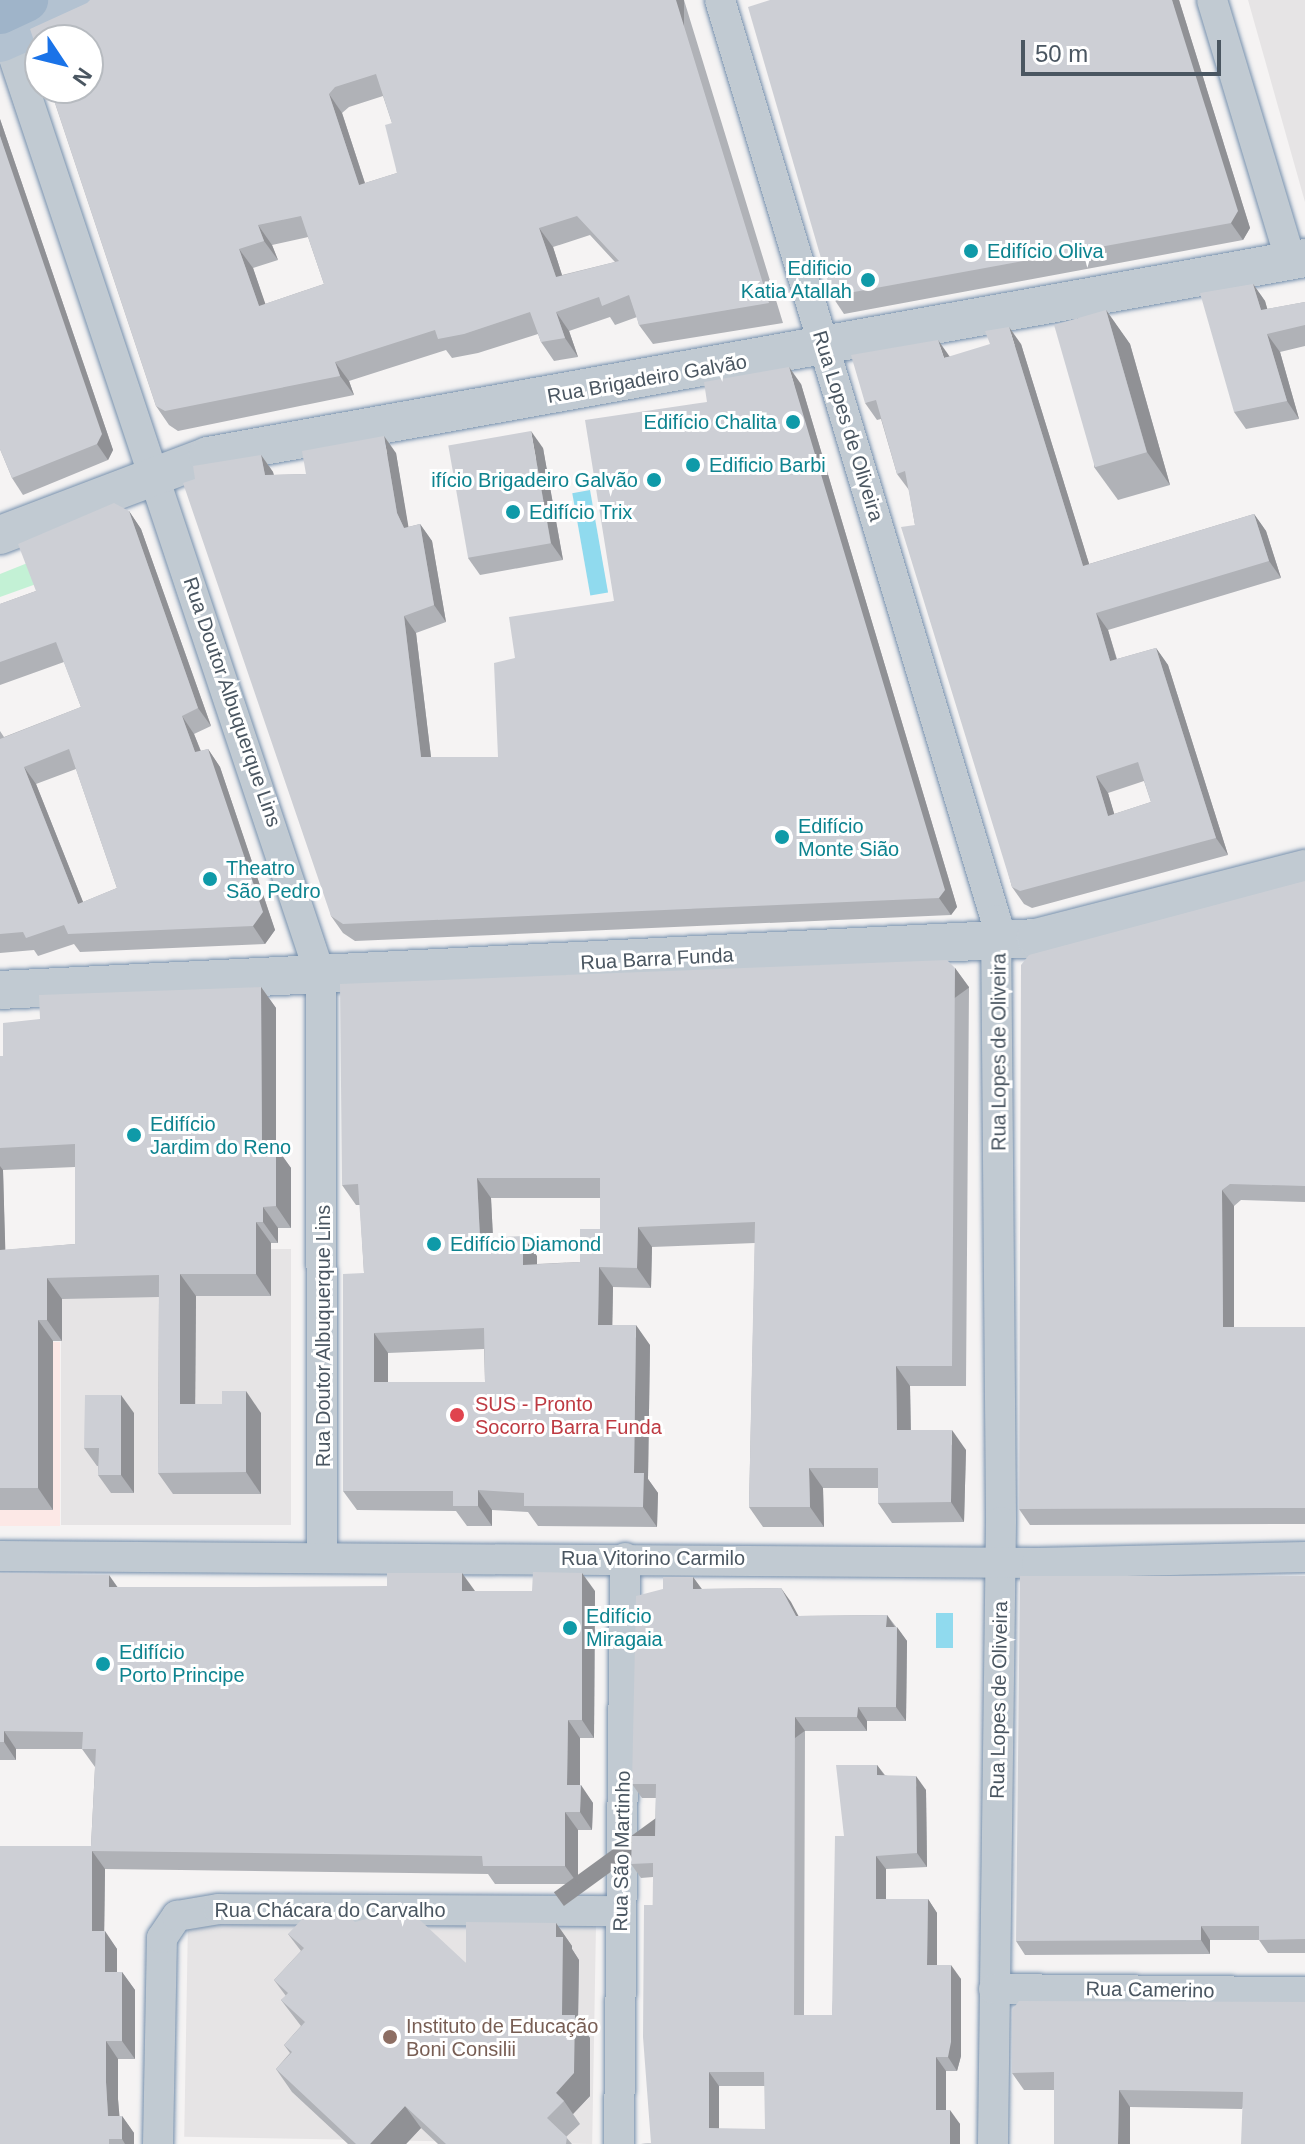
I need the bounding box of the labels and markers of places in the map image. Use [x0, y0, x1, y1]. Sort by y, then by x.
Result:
place label: Edifício Oliva [987, 239, 1104, 263]
marker: Edifício Oliva [962, 242, 980, 260]
place label: Edificio Katia Atallah [740, 256, 852, 303]
marker: Edificio Katia Atallah [859, 271, 877, 289]
place label: Edifício Chalita [644, 410, 777, 434]
marker: Edifício Chalita [784, 413, 802, 431]
place label: Edificio Barbi [709, 453, 826, 477]
marker: Edificio Barbi [684, 456, 702, 474]
place label: ifício Brigadeiro Galvão [431, 468, 638, 492]
marker: ifício Brigadeiro Galvão [645, 471, 663, 489]
place label: Edifício Trix [529, 500, 633, 524]
marker: Edifício Trix [504, 503, 522, 521]
place label: Edifício Monte Sião [798, 814, 899, 861]
marker: Edifício Monte Sião [773, 828, 791, 846]
place label: Theatro São Pedro [226, 856, 321, 903]
marker: Theatro São Pedro [201, 870, 219, 888]
place label: Edifício Jardim do Reno [150, 1112, 291, 1159]
marker: Edifício Jardim do Reno [125, 1126, 143, 1144]
place label: Edifício Diamond [450, 1232, 601, 1256]
marker: Edifício Diamond [425, 1235, 443, 1253]
place label: SUS - Pronto Socorro Barra Funda [475, 1392, 662, 1439]
marker: SUS - Pronto Socorro Barra Funda [446, 1404, 468, 1426]
place label: Edifício Miragaia [586, 1604, 663, 1651]
marker: Edifício Miragaia [561, 1619, 579, 1637]
place label: Edifício Porto Principe [119, 1640, 245, 1687]
marker: Edifício Porto Principe [94, 1655, 112, 1673]
place label: Instituto de Educação Boni Consilii [406, 2014, 598, 2061]
marker: Instituto de Educação Boni Consilii [381, 2028, 399, 2046]

